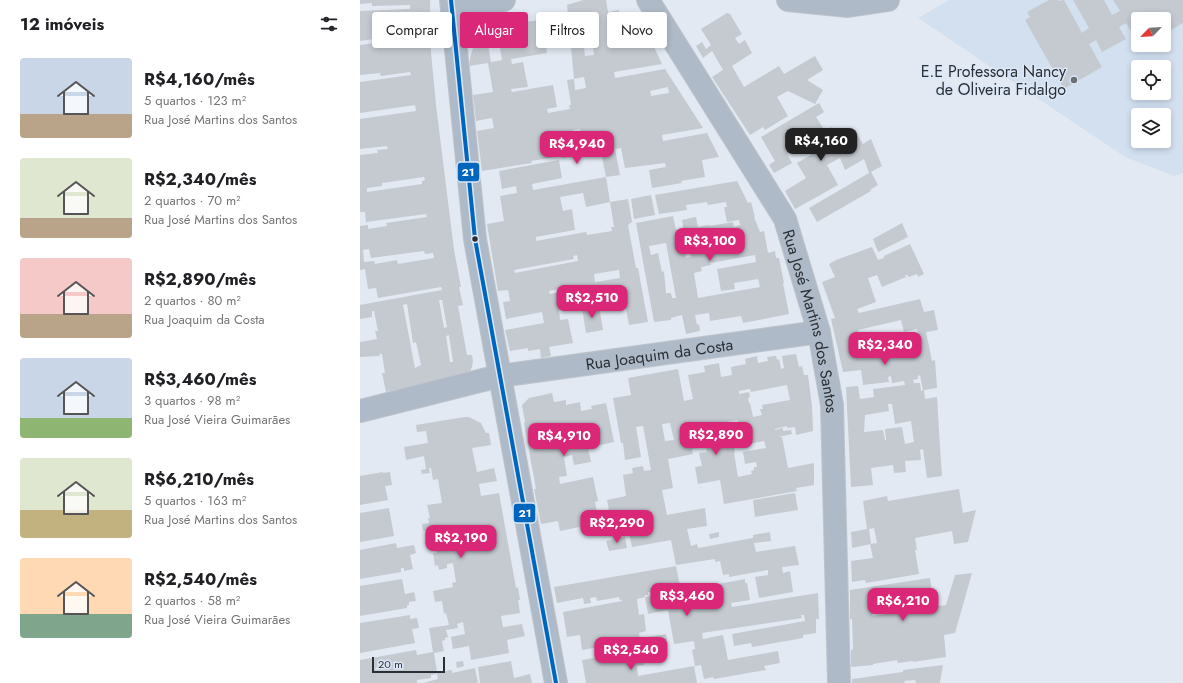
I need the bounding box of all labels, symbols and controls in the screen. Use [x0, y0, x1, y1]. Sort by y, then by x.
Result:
text: 12 imóveis [20, 12, 104, 36]
chip: Comprar [372, 12, 452, 48]
chip: Alugar [460, 12, 528, 48]
chip: Filtros [536, 12, 599, 48]
chip: Novo [607, 12, 667, 48]
north arrow [1131, 12, 1171, 52]
map controls [1131, 12, 1171, 148]
icon: filters [318, 13, 340, 35]
place label: E.E Professora Nancy de Oliveira Fidalgo [921, 60, 1067, 101]
button: locate [1131, 60, 1171, 100]
text: R$4,160/mês [144, 67, 255, 91]
icon: home [52, 74, 100, 122]
marker: E.E Professora Nancy de Oliveira Fidalgo [1069, 75, 1079, 85]
text: 5 quartos · 123 m² [144, 91, 246, 110]
button: layers [1131, 108, 1171, 148]
text: Rua José Martins dos Santos [144, 110, 297, 129]
pin: R$4,160 [784, 128, 858, 162]
pin: R$4,940 [540, 131, 614, 165]
text: R$4,160 [794, 131, 848, 150]
text: R$4,940 [549, 134, 605, 153]
line badge: 21 [457, 162, 480, 182]
text: 21 [462, 164, 474, 180]
text: R$2,340/mês [144, 167, 257, 191]
icon: home [52, 174, 100, 222]
text: 2 quartos · 70 m² [144, 191, 241, 210]
text: Rua José Martins dos Santos [144, 210, 297, 229]
street label: Rua José Martins dos Santos [777, 226, 844, 413]
pin: R$3,100 [673, 228, 747, 262]
text: R$3,100 [684, 231, 736, 250]
unlabelled marker [470, 234, 480, 244]
text: R$2,890/mês [144, 267, 256, 291]
icon: home [52, 274, 100, 322]
pin: R$2,510 [555, 285, 629, 319]
text: R$2,510 [566, 288, 618, 307]
text: 2 quartos · 80 m² [144, 291, 241, 310]
text: Rua Joaquim da Costa [144, 310, 265, 329]
street label: Rua Joaquim da Costa [584, 332, 734, 375]
pin: R$2,340 [848, 332, 922, 366]
text: R$2,340 [858, 335, 913, 354]
text: R$3,460/mês [144, 367, 256, 391]
icon: home [52, 374, 100, 422]
text: 3 quartos · 98 m² [144, 391, 240, 410]
text: Rua José Vieira Guimarães [144, 410, 290, 429]
pin: R$2,890 [679, 422, 753, 456]
pin: R$4,910 [527, 423, 601, 457]
text: R$2,890 [689, 425, 743, 444]
text: R$4,910 [537, 426, 591, 445]
text: R$6,210/mês [144, 467, 254, 491]
icon: home [52, 474, 100, 522]
text: 5 quartos · 163 m² [144, 491, 246, 510]
line badge: 21 [513, 503, 536, 523]
text: 21 [519, 505, 531, 521]
text: Rua José Martins dos Santos [144, 510, 297, 529]
pin: R$2,290 [580, 510, 654, 544]
text: R$2,290 [589, 513, 645, 532]
pin: R$2,190 [424, 525, 498, 559]
text: R$2,190 [434, 528, 488, 547]
text: R$2,540/mês [144, 567, 257, 591]
icon: home [52, 574, 100, 622]
pin: R$3,460 [650, 583, 724, 617]
text: R$3,460 [660, 586, 714, 605]
pin: R$6,210 [866, 588, 940, 622]
text: 2 quartos · 58 m² [144, 591, 240, 610]
text: R$6,210 [876, 591, 930, 610]
text: Rua José Vieira Guimarães [144, 610, 290, 629]
pin: R$2,540 [594, 637, 668, 671]
text: R$2,540 [603, 640, 659, 659]
scale bar [372, 655, 445, 674]
text: 20 m [378, 656, 403, 672]

